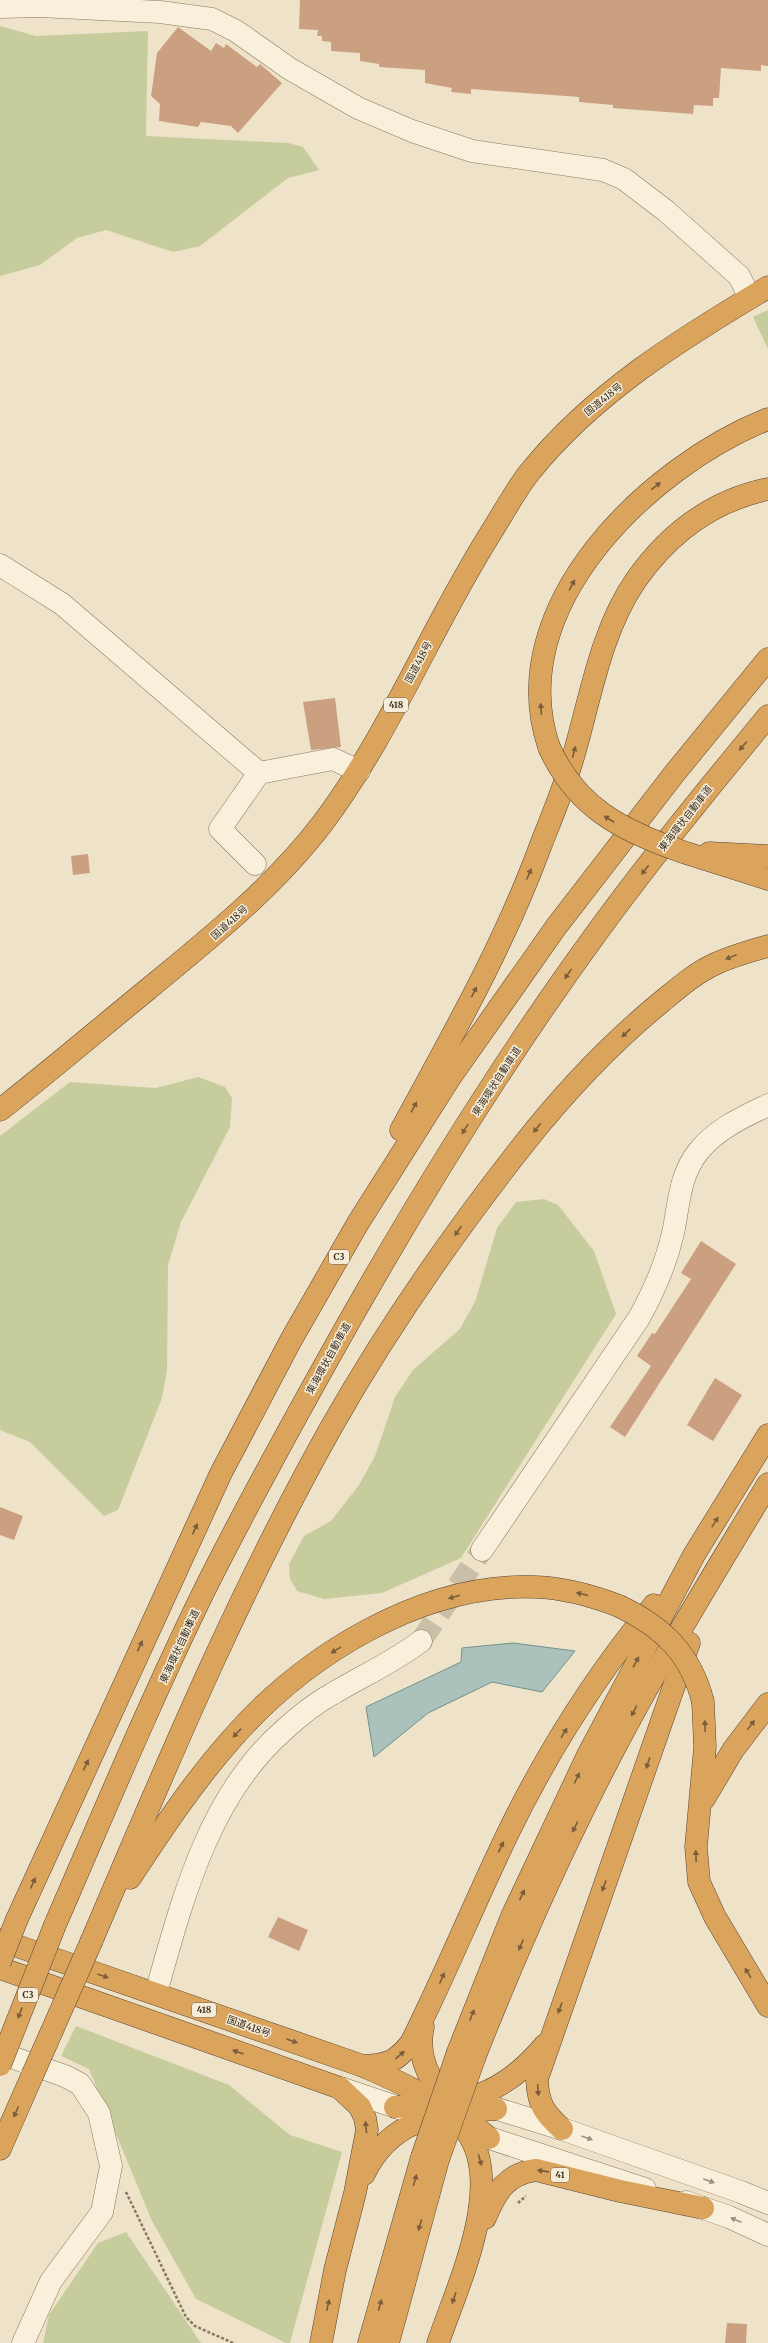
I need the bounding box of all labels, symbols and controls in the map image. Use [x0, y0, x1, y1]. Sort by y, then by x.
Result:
street label: 国道418号 [581, 380, 625, 419]
one-way arrow [650, 482, 661, 491]
one-way arrow [569, 579, 575, 591]
street label: 国道418号 [402, 639, 435, 685]
road number: 418 [384, 698, 408, 712]
one-way arrow [537, 703, 544, 715]
one-way arrow [739, 740, 748, 751]
one-way arrow [571, 746, 577, 758]
street label: 東海環状自動車道 [656, 783, 715, 854]
one-way arrow [604, 815, 614, 823]
one-way arrow [641, 864, 649, 875]
one-way arrow [526, 868, 532, 880]
street label: 国道418号 [208, 902, 251, 942]
one-way arrow [724, 955, 736, 961]
one-way arrow [564, 969, 572, 980]
one-way arrow [471, 986, 477, 998]
one-way arrow [621, 1028, 631, 1038]
street label: 東海環状自動車道 [469, 1044, 524, 1118]
one-way arrow [410, 1101, 417, 1113]
one-way arrow [533, 1122, 541, 1133]
one-way arrow [461, 1123, 468, 1135]
one-way arrow [454, 1226, 462, 1236]
road number: C3 [329, 1250, 349, 1264]
street label: 東海環状自動車道 [303, 1320, 354, 1396]
one-way arrow [711, 1516, 718, 1528]
one-way arrow [192, 1523, 198, 1534]
one-way arrow [576, 1591, 588, 1597]
one-way arrow [447, 1594, 459, 1600]
street label: 東海環状自動車道 [157, 1607, 202, 1685]
one-way arrow [138, 1640, 144, 1652]
one-way arrow [331, 1646, 341, 1654]
one-way arrow [633, 1656, 639, 1668]
one-way arrow [631, 1705, 638, 1717]
one-way arrow [702, 1719, 708, 1732]
one-way arrow [747, 1720, 756, 1731]
one-way arrow [560, 1727, 567, 1739]
one-way arrow [232, 1728, 242, 1738]
one-way arrow [644, 1758, 650, 1770]
one-way arrow [83, 1759, 89, 1770]
one-way arrow [574, 1772, 580, 1783]
one-way arrow [572, 1821, 578, 1833]
one-way arrow [498, 1842, 504, 1853]
one-way arrow [693, 1850, 700, 1862]
one-way arrow [30, 1878, 36, 1889]
one-way arrow [601, 1880, 607, 1892]
one-way arrow [519, 1890, 525, 1901]
one-way arrow [517, 1939, 524, 1951]
one-way arrow [744, 1968, 752, 1978]
one-way arrow [98, 1973, 110, 1979]
one-way arrow [439, 1973, 445, 1984]
road number: C3 [18, 1988, 38, 2002]
road number: 418 [192, 2003, 216, 2017]
one-way arrow [557, 2003, 563, 2015]
one-way arrow [17, 2008, 23, 2020]
one-way arrow [470, 2009, 476, 2021]
street label: 国道418号 [225, 2013, 273, 2040]
one-way arrow [287, 2038, 299, 2044]
one-way arrow [231, 2049, 243, 2055]
one-way arrow [394, 2051, 405, 2060]
one-way arrow [534, 2084, 541, 2096]
one-way arrow [13, 2106, 19, 2118]
one-way arrow [363, 2121, 369, 2133]
one-way arrow [581, 2135, 593, 2141]
one-way arrow [477, 2154, 483, 2166]
one-way arrow [537, 2168, 549, 2174]
road number: 41 [551, 2168, 569, 2182]
one-way arrow [412, 2174, 418, 2186]
one-way arrow [704, 2178, 716, 2184]
one-way arrow [731, 2217, 742, 2223]
one-way arrow [417, 2219, 423, 2231]
one-way arrow [450, 2292, 456, 2304]
one-way arrow [326, 2299, 332, 2311]
one-way arrow [377, 2299, 383, 2311]

